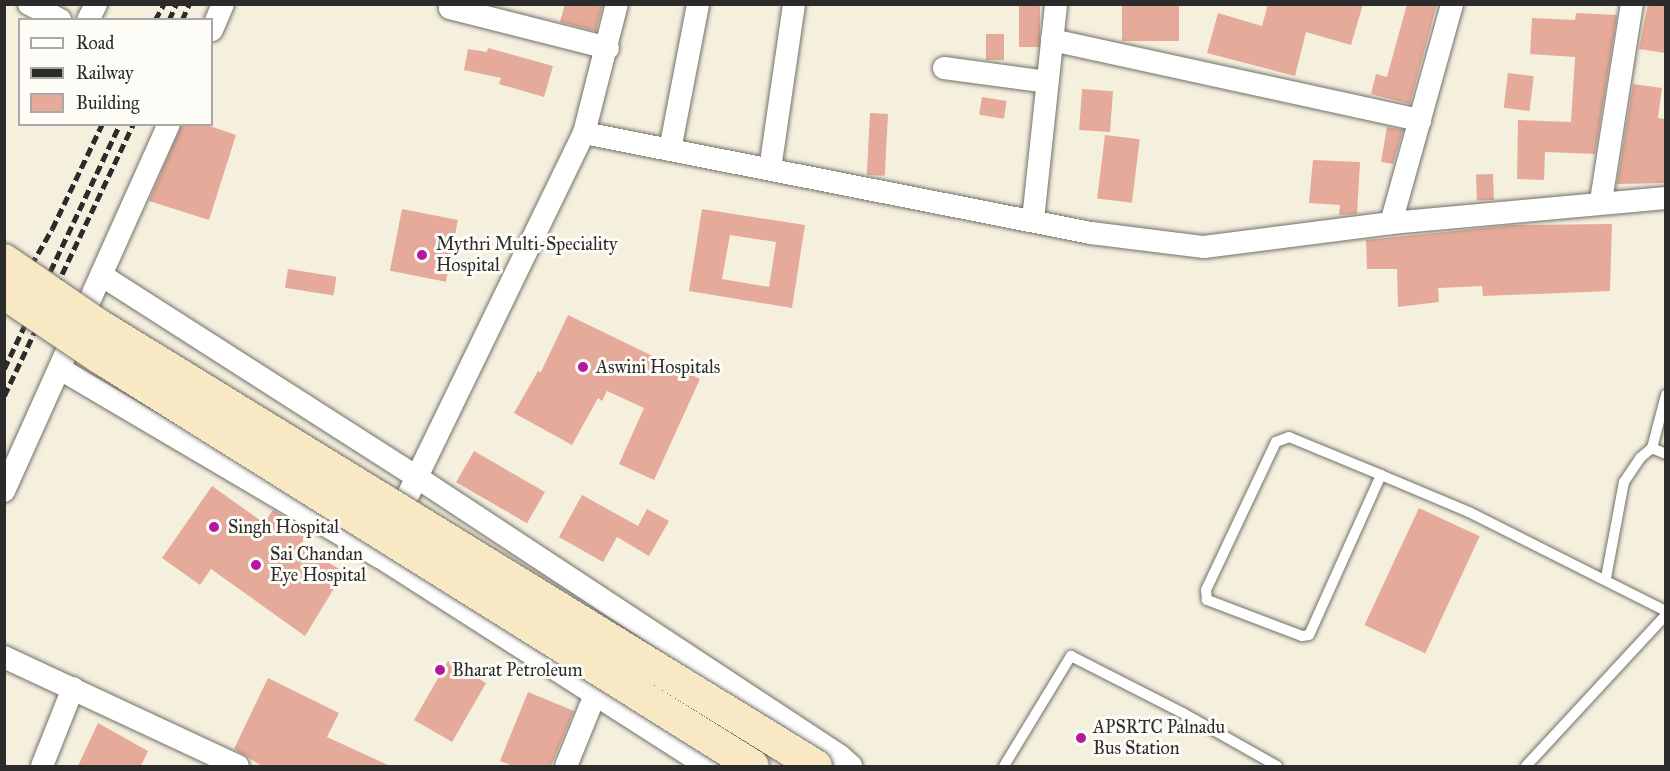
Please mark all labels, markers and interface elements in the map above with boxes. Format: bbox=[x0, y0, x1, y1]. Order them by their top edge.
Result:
legend bbox=[18, 18, 213, 126]
text: Road bbox=[76, 32, 114, 54]
text: Railway bbox=[76, 62, 133, 84]
text: Building bbox=[76, 92, 139, 114]
place label: Mythri Multi-Speciality Hospital bbox=[436, 234, 618, 276]
marker: Mythri Multi-Speciality Hospital bbox=[413, 246, 431, 264]
place label: Aswini Hospitals bbox=[596, 356, 720, 378]
marker: Aswini Hospitals bbox=[574, 358, 592, 376]
place label: Singh Hospital bbox=[228, 516, 339, 538]
marker: Singh Hospital bbox=[205, 518, 223, 536]
place label: Sai Chandan Eye Hospital bbox=[270, 544, 366, 586]
marker: Sai Chandan Eye Hospital bbox=[247, 556, 265, 574]
place label: Bharat Petroleum bbox=[452, 659, 583, 681]
marker: Bharat Petroleum bbox=[433, 663, 447, 677]
place label: APSRTC Palnadu Bus Station bbox=[1093, 717, 1225, 760]
marker: APSRTC Palnadu Bus Station bbox=[1074, 731, 1088, 745]

